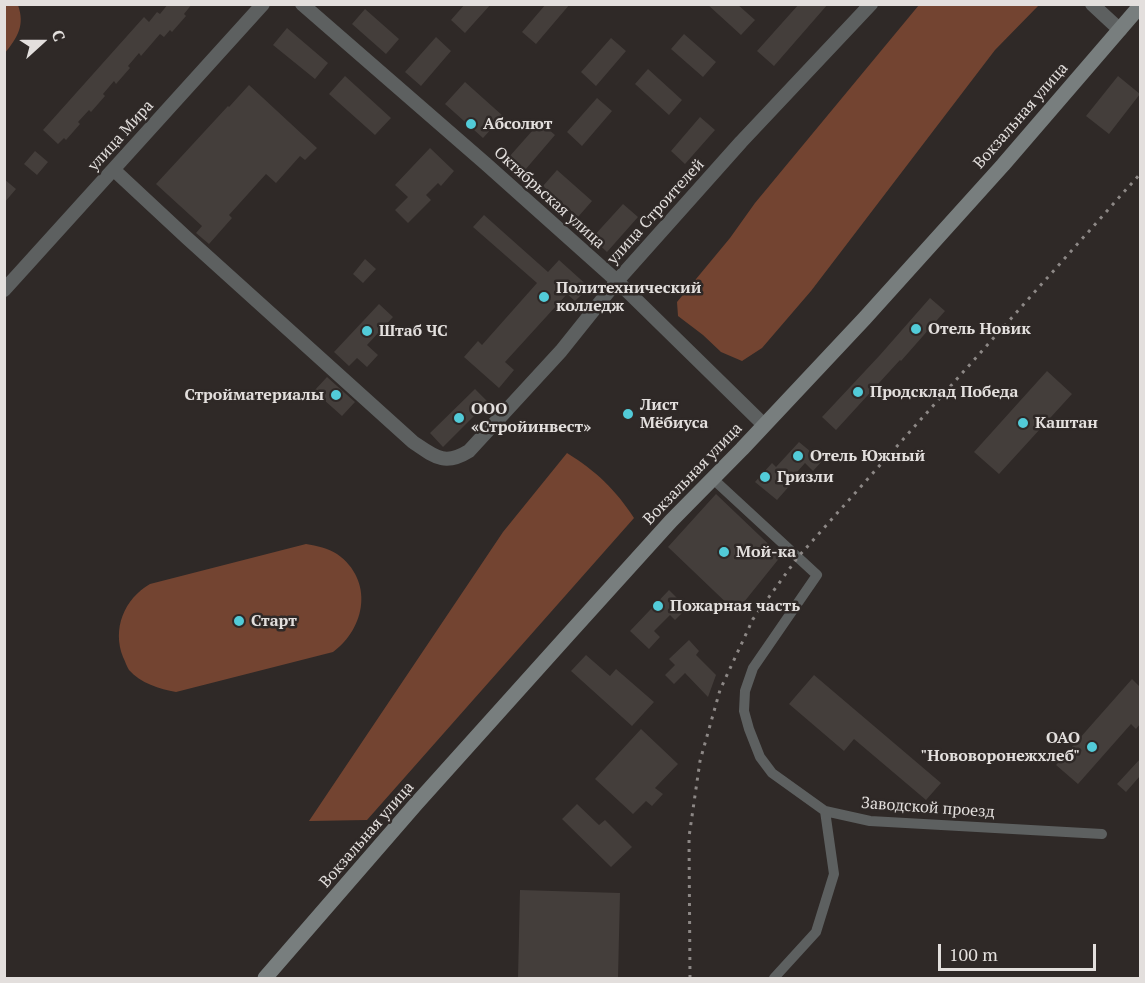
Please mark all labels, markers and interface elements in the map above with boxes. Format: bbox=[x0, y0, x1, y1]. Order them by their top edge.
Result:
north arrow bbox=[12, 12, 72, 72]
text: С bbox=[47, 27, 71, 44]
street label: Вокзальная улица bbox=[970, 59, 1072, 173]
street label: улица Мира bbox=[84, 97, 158, 175]
place label: Абсолют bbox=[483, 114, 552, 134]
marker: Абсолют bbox=[464, 117, 478, 131]
street label: Октябрьская улица bbox=[490, 143, 608, 253]
street label: улица Строителей bbox=[603, 155, 709, 269]
place label: Политехнический колледж bbox=[556, 278, 702, 316]
marker: Политехнический колледж bbox=[537, 290, 551, 304]
place label: Отель Новик bbox=[928, 319, 1031, 339]
place label: Штаб ЧС bbox=[379, 321, 448, 341]
marker: Отель Новик bbox=[909, 322, 923, 336]
marker: Штаб ЧС bbox=[360, 324, 374, 338]
place label: Продсклад Победа bbox=[870, 382, 1018, 402]
place label: Стройматериалы bbox=[184, 385, 324, 405]
marker: Продсклад Победа bbox=[851, 385, 865, 399]
marker: Стройматериалы bbox=[329, 388, 343, 402]
place label: Лист Мёбиуса bbox=[640, 395, 708, 433]
place label: ООО «Стройинвест» bbox=[471, 399, 591, 437]
marker: Лист Мёбиуса bbox=[621, 407, 635, 421]
marker: ООО «Стройинвест» bbox=[452, 411, 466, 425]
place label: Каштан bbox=[1035, 413, 1098, 433]
marker: Каштан bbox=[1016, 416, 1030, 430]
street label: Вокзальная улица bbox=[639, 419, 747, 529]
place label: Отель Южный bbox=[810, 446, 925, 466]
marker: Отель Южный bbox=[791, 449, 805, 463]
place label: Гризли bbox=[777, 467, 834, 487]
marker: Гризли bbox=[758, 470, 772, 484]
place label: Мой-ка bbox=[736, 542, 796, 562]
marker: Мой-ка bbox=[717, 545, 731, 559]
place label: Пожарная часть bbox=[670, 596, 800, 616]
marker: Пожарная часть bbox=[651, 599, 665, 613]
place label: Старт bbox=[251, 611, 297, 631]
marker: Старт bbox=[232, 614, 246, 628]
place label: ОАО "Нововоронежхлеб" bbox=[921, 728, 1080, 766]
marker: ОАО "Нововоронежхлеб" bbox=[1085, 740, 1099, 754]
street label: Вокзальная улица bbox=[316, 778, 418, 892]
street label: Заводской проезд bbox=[861, 794, 995, 822]
scale bar bbox=[941, 932, 1098, 970]
text: 100 m bbox=[949, 942, 998, 966]

